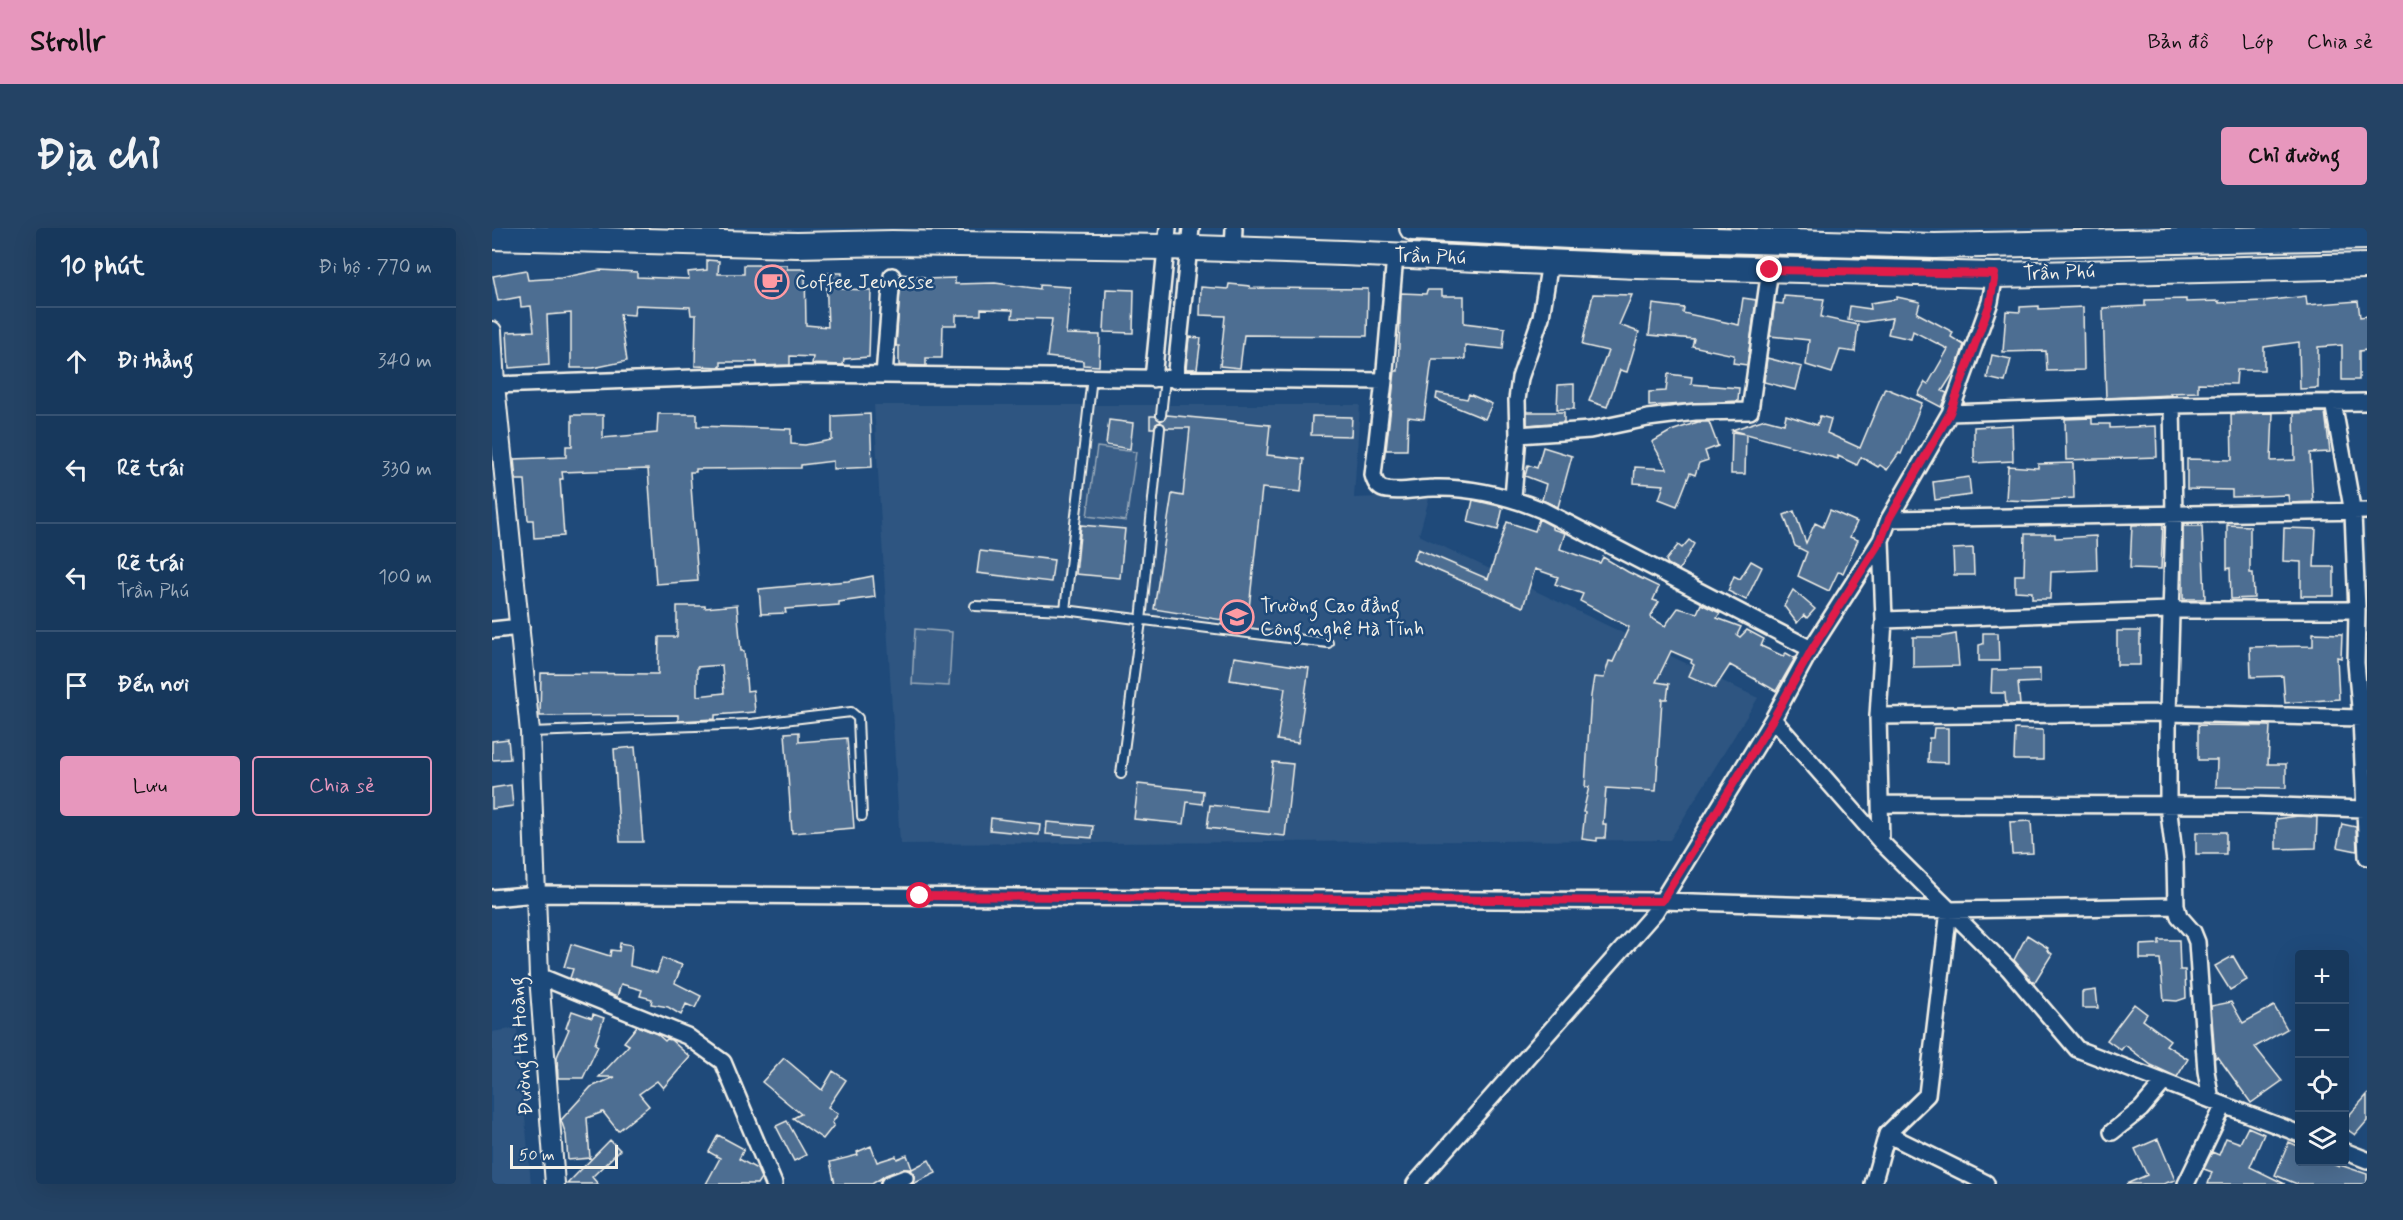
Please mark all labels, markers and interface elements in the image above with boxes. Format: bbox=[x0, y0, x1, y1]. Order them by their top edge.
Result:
text: Strollr bbox=[30, 24, 105, 61]
text: Bản đồ bbox=[2148, 28, 2209, 56]
text: Lớp bbox=[2242, 28, 2274, 56]
text: Chia sẻ bbox=[2307, 28, 2373, 56]
button: Chỉ đường bbox=[2221, 127, 2367, 185]
text: Địa chỉ bbox=[36, 129, 161, 184]
street label: Trần Phú bbox=[1394, 242, 1466, 272]
text: 10 phút bbox=[60, 250, 145, 284]
text: Đi bộ · 770 m bbox=[318, 254, 432, 281]
route end bbox=[1756, 256, 1782, 282]
street label: Trần Phú bbox=[2023, 258, 2095, 288]
cafe icon: Coffee Jeunesse bbox=[754, 264, 790, 300]
place label: Coffee Jeunesse bbox=[795, 269, 934, 296]
icon: ahead bbox=[60, 345, 93, 378]
text: Đi thẳng bbox=[117, 347, 193, 375]
text: 340 m bbox=[377, 348, 432, 375]
icon: left bbox=[60, 453, 93, 486]
text: Rẽ trái bbox=[117, 455, 184, 483]
text: 330 m bbox=[381, 456, 432, 483]
text: Rẽ trái bbox=[117, 550, 184, 578]
icon: left bbox=[60, 561, 93, 594]
text: 100 m bbox=[378, 564, 432, 591]
text: Trần Phú bbox=[117, 578, 189, 605]
place label: Trường Cao đẳng Công nghệ Hà Tĩnh bbox=[1260, 593, 1424, 645]
school or university icon: Trường Cao đẳng Công nghệ Hà Tĩnh bbox=[1219, 599, 1255, 635]
icon: arrive bbox=[60, 669, 93, 702]
text: Đến nơi bbox=[117, 671, 189, 699]
button: Lưu bbox=[60, 756, 240, 816]
button: Chia sẻ bbox=[252, 756, 432, 816]
route start bbox=[906, 882, 932, 908]
map controls bbox=[2295, 950, 2349, 1166]
button: + bbox=[2295, 950, 2349, 1004]
street label: Đường Hà Hoàng bbox=[504, 976, 542, 1116]
button: − bbox=[2295, 1004, 2349, 1058]
button: locate bbox=[2295, 1058, 2349, 1112]
button: layers bbox=[2295, 1112, 2349, 1166]
scale bar bbox=[510, 1142, 618, 1170]
text: 50 m bbox=[519, 1145, 555, 1166]

